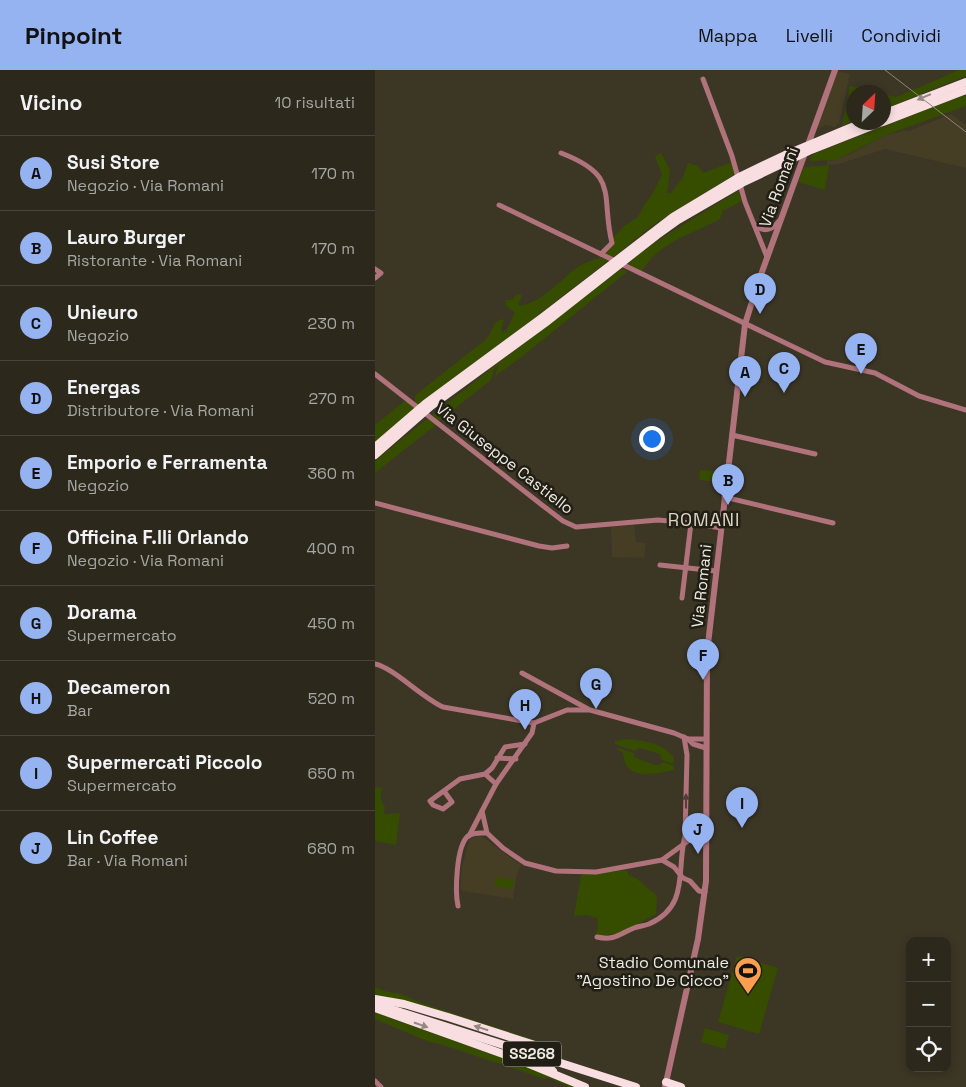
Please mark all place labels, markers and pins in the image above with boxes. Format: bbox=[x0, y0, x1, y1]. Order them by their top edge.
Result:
pin: D bbox=[744, 273, 776, 314]
pin: E bbox=[845, 333, 877, 374]
pin: C bbox=[768, 352, 800, 393]
pin: A bbox=[729, 356, 761, 397]
pin: B bbox=[712, 464, 744, 505]
pin: F bbox=[687, 639, 719, 680]
pin: G bbox=[580, 668, 612, 709]
pin: H bbox=[509, 689, 541, 730]
pin: I bbox=[726, 787, 758, 828]
pin: J bbox=[682, 813, 714, 854]
place label: Stadio Comunale "Agostino De Cicco" bbox=[576, 952, 729, 991]
sports icon: Stadio Comunale "Agostino De Cicco" bbox=[733, 956, 763, 995]

